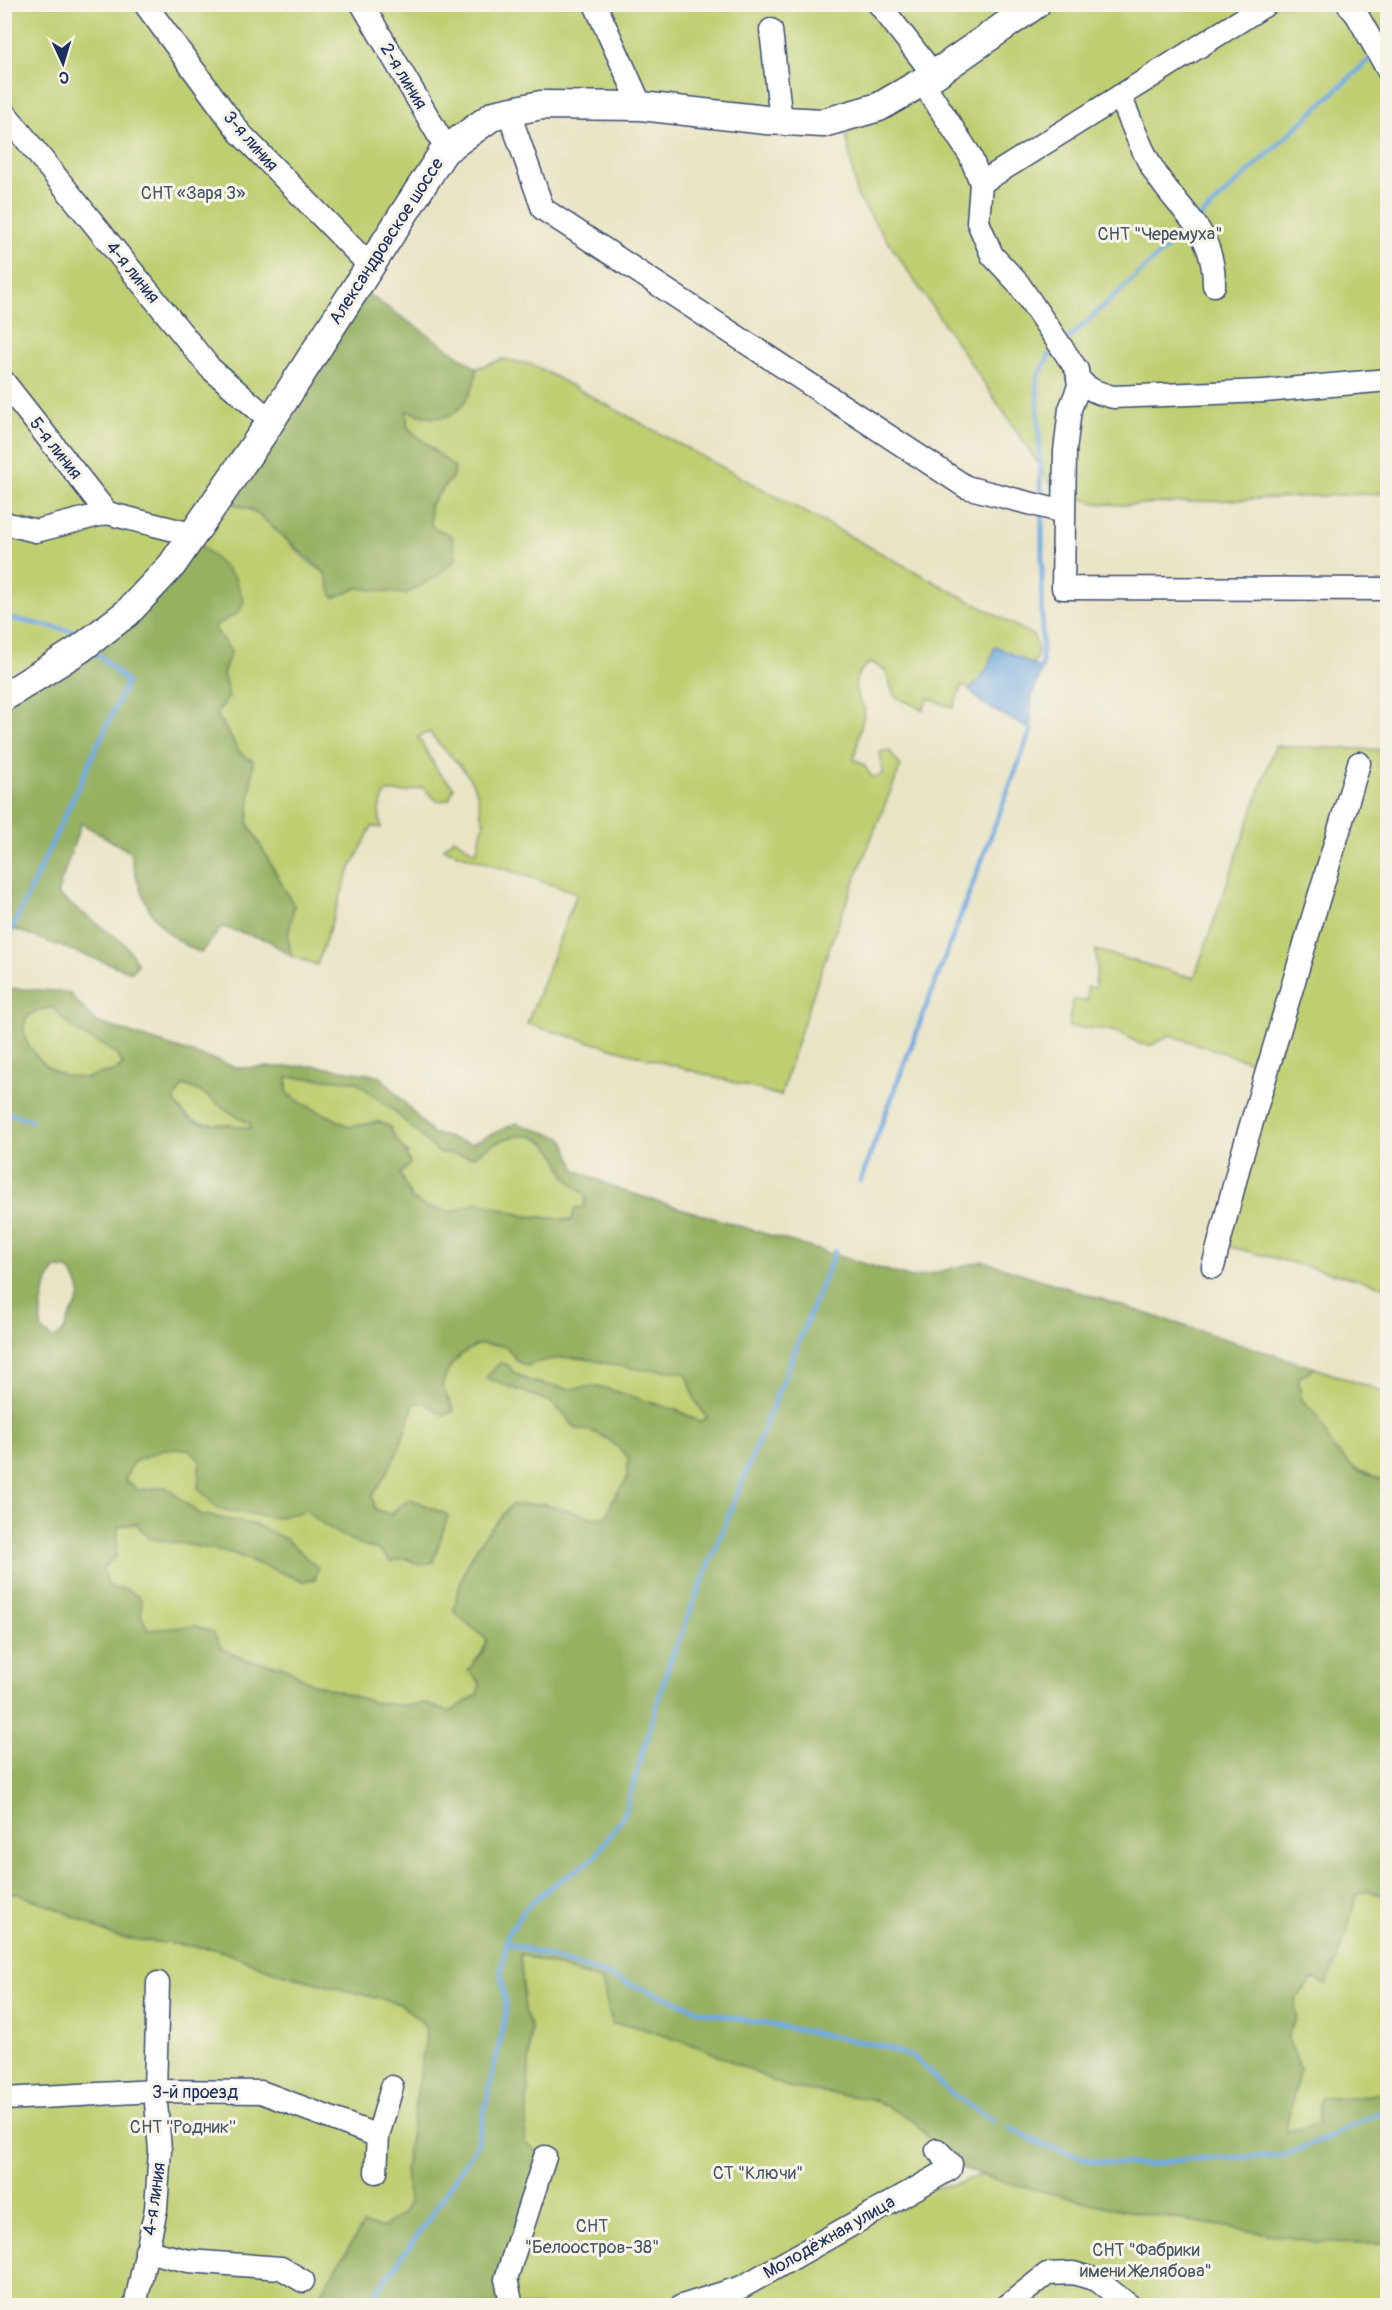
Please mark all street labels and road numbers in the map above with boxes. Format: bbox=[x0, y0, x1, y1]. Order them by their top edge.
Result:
street label: 2-я линия bbox=[375, 39, 432, 113]
street label: 3-я линия bbox=[218, 106, 283, 176]
street label: Александровское шоссе bbox=[324, 154, 449, 329]
street label: 4-я линия bbox=[101, 237, 165, 308]
street label: 5-я линия bbox=[24, 413, 87, 484]
street label: 3-й проезд bbox=[152, 2081, 238, 2104]
street label: 4-я линия bbox=[138, 2161, 171, 2237]
street label: Молодёжная улица bbox=[759, 2190, 899, 2284]

